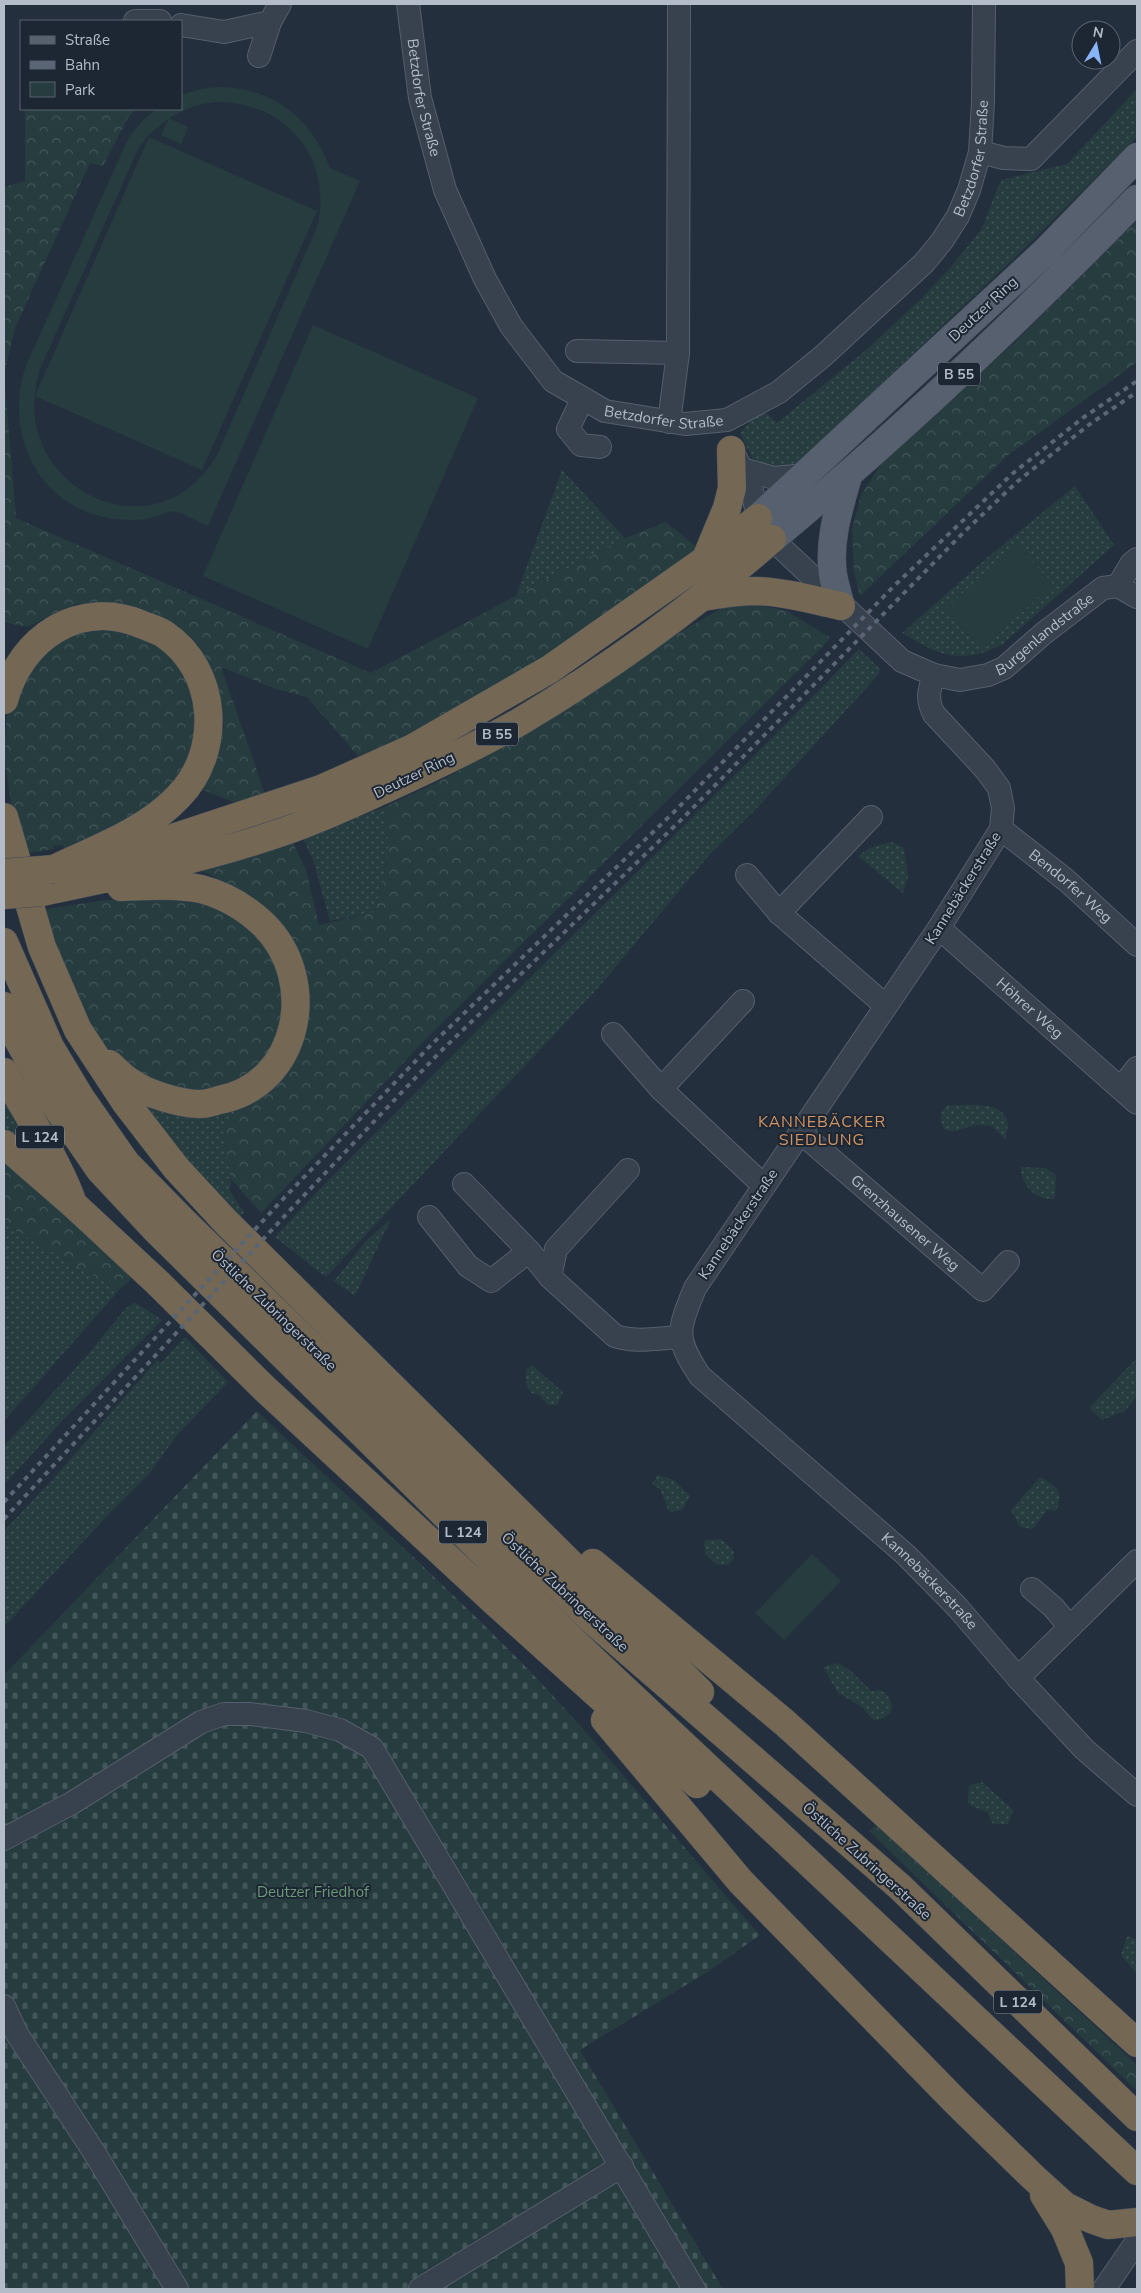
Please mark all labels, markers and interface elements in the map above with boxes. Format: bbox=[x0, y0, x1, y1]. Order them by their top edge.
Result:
legend bbox=[20, 20, 182, 110]
north arrow bbox=[1071, 20, 1121, 70]
text: N bbox=[1091, 22, 1105, 43]
text: Straße bbox=[65, 30, 110, 50]
street label: Betzdorfer Straße bbox=[403, 37, 445, 159]
text: Bahn bbox=[65, 55, 100, 75]
text: Park bbox=[65, 80, 95, 100]
street label: Betzdorfer Straße bbox=[949, 99, 993, 220]
street label: Deutzer Ring bbox=[944, 272, 1022, 346]
road number: B 55 bbox=[938, 362, 980, 386]
street label: Betzdorfer Straße bbox=[603, 401, 724, 434]
street label: Burgenlandstraße bbox=[992, 588, 1098, 680]
road number: B 55 bbox=[476, 722, 518, 746]
street label: Deutzer Ring bbox=[370, 747, 458, 803]
street label: Kannebäckerstraße bbox=[920, 828, 1006, 948]
street label: Bendorfer Weg bbox=[1025, 845, 1117, 927]
street label: Höhrer Weg bbox=[992, 973, 1067, 1043]
district label: KANNEBÄCKER SIEDLUNG bbox=[758, 1111, 886, 1151]
road number: L 124 bbox=[16, 1126, 64, 1148]
street label: Kannebäckerstraße bbox=[694, 1165, 782, 1283]
street label: Grenzhausener Weg bbox=[846, 1170, 964, 1275]
street label: Östliche Zubringerstraße bbox=[207, 1245, 341, 1375]
road number: L 124 bbox=[439, 1520, 487, 1544]
street label: Östliche Zubringerstraße bbox=[497, 1528, 633, 1656]
street label: Kannebäckerstraße bbox=[877, 1528, 982, 1634]
street label: Östliche Zubringerstraße bbox=[798, 1798, 936, 1924]
park label: Deutzer Friedhof bbox=[257, 1882, 370, 1902]
road number: L 124 bbox=[994, 1990, 1042, 2014]

